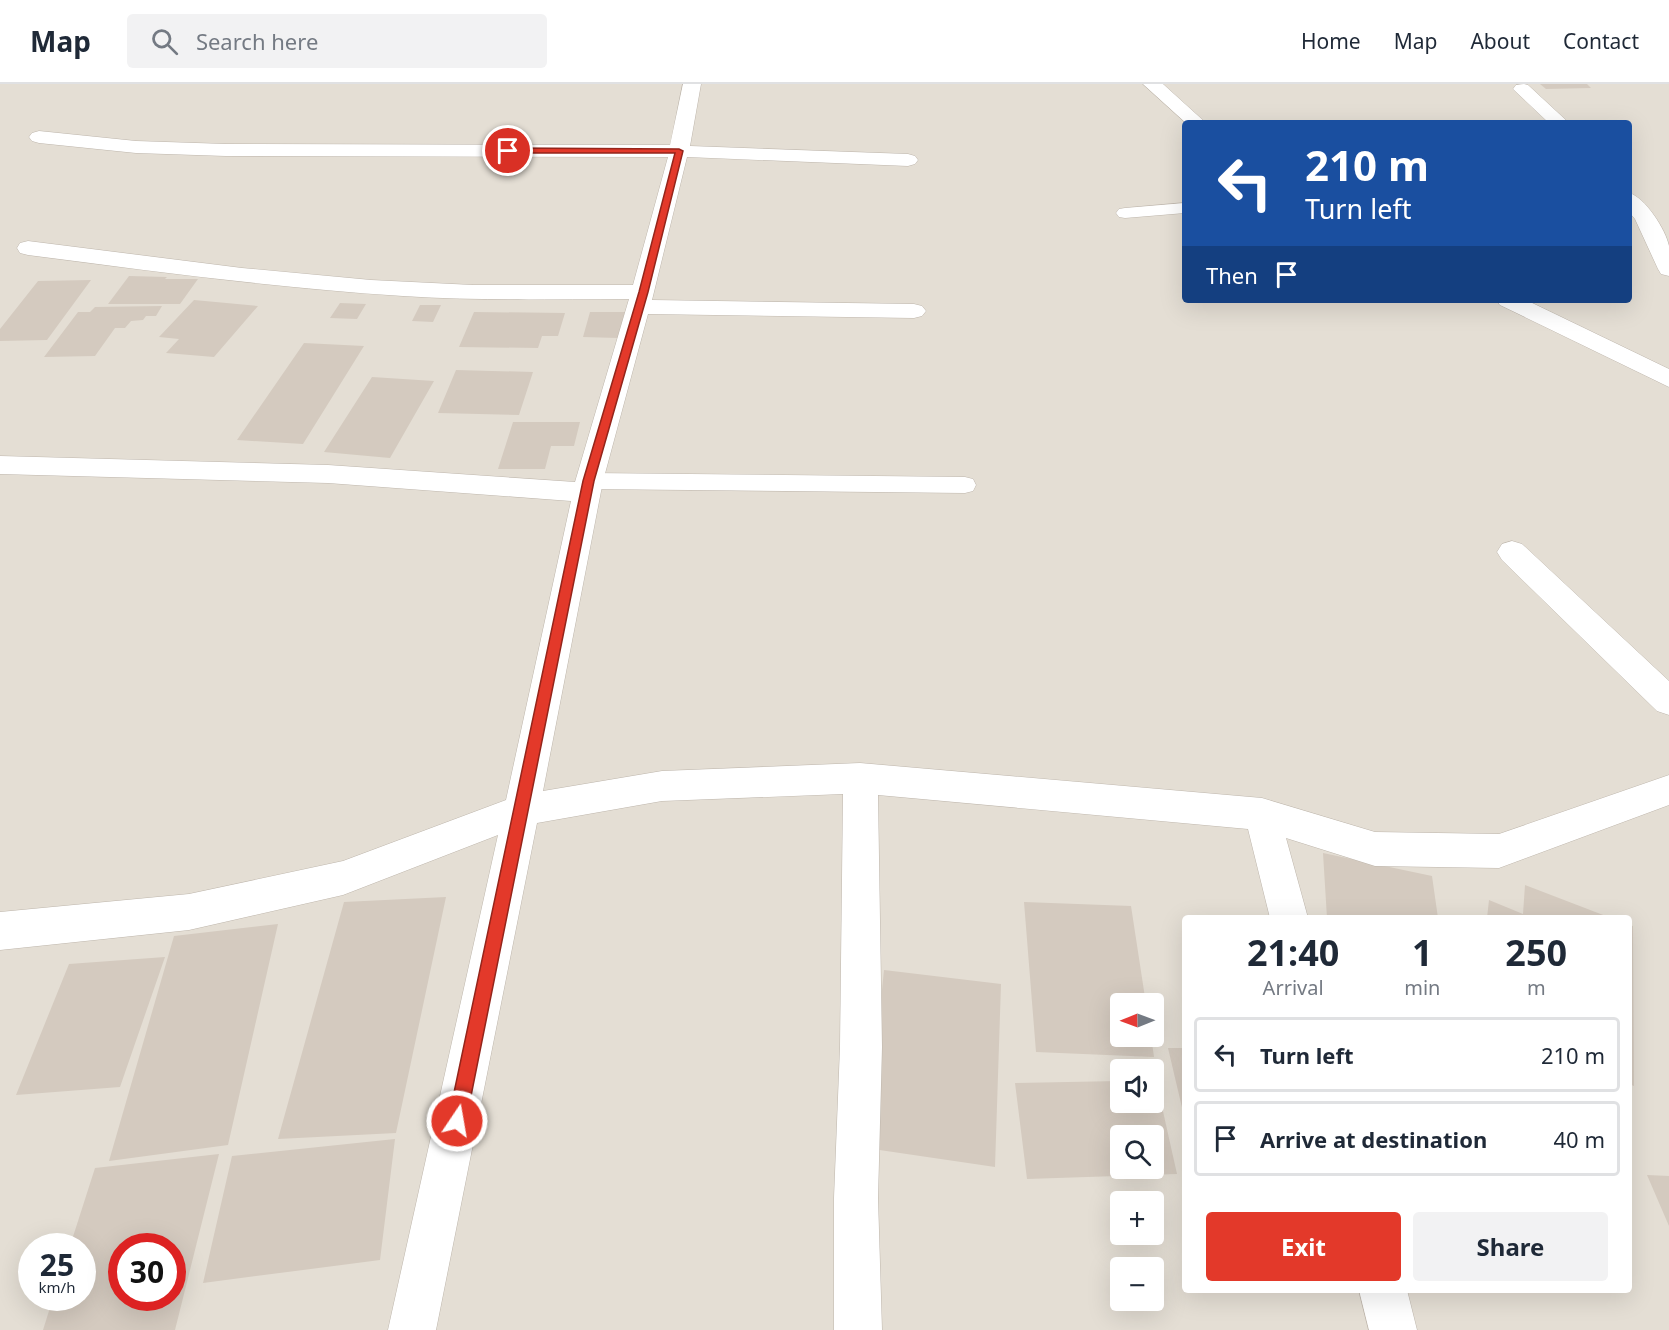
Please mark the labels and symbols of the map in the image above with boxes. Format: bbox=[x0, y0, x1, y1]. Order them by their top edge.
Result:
pin bbox=[482, 125, 533, 176]
north arrow bbox=[1110, 993, 1164, 1047]
position arrow bbox=[425, 1089, 489, 1153]
speed limit sign: 30 bbox=[108, 1233, 186, 1311]

